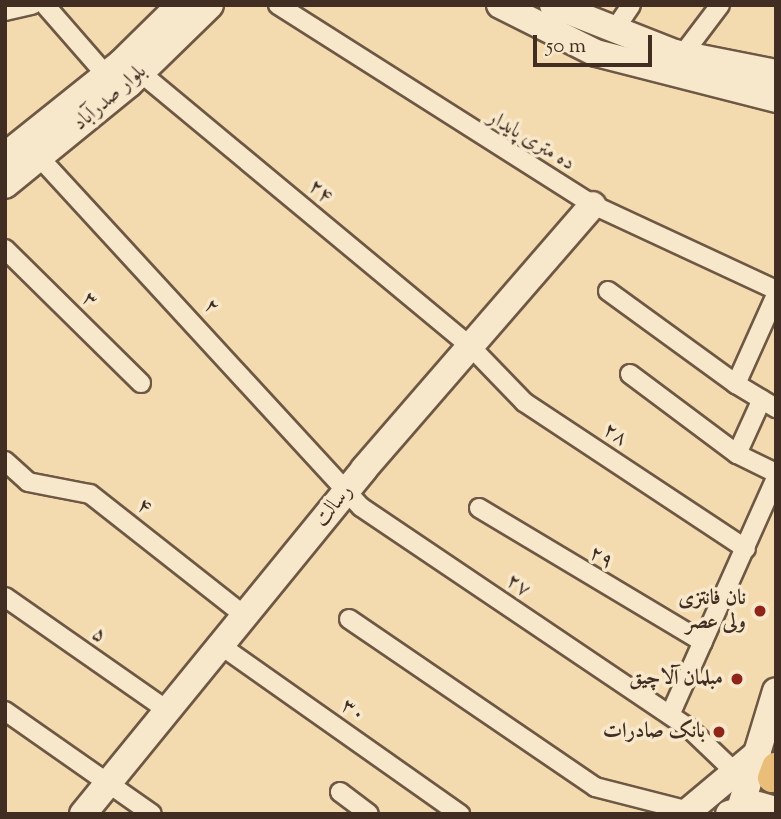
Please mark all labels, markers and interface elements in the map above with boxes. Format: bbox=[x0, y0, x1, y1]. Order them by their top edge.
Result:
scale bar bbox=[536, 21, 655, 65]
text: 50 m bbox=[546, 32, 586, 62]
street label: بلوار صدرآباد bbox=[68, 59, 152, 137]
street label: ده متری پایدار bbox=[483, 105, 579, 177]
street label: ۲۴ bbox=[302, 174, 338, 210]
street label: ۳ bbox=[76, 287, 102, 313]
street label: ۲ bbox=[198, 294, 224, 320]
street label: ۲۸ bbox=[598, 418, 632, 452]
street label: رسالت bbox=[309, 480, 359, 532]
street label: ۴ bbox=[131, 493, 157, 521]
street label: ۲۹ bbox=[584, 541, 618, 575]
street label: ۲۷ bbox=[501, 569, 535, 603]
place label: نان فانتزی ولی عصر bbox=[678, 586, 746, 636]
marker: نان فانتزی ولی عصر bbox=[752, 603, 768, 619]
street label: ۵ bbox=[87, 621, 111, 649]
place label: مبلمان آلاچیق bbox=[629, 666, 723, 692]
marker: مبلمان آلاچیق bbox=[729, 671, 745, 687]
street label: ۳۰ bbox=[336, 694, 370, 728]
place label: بانک صادرات bbox=[603, 719, 705, 745]
marker: بانک صادرات bbox=[711, 724, 727, 740]

